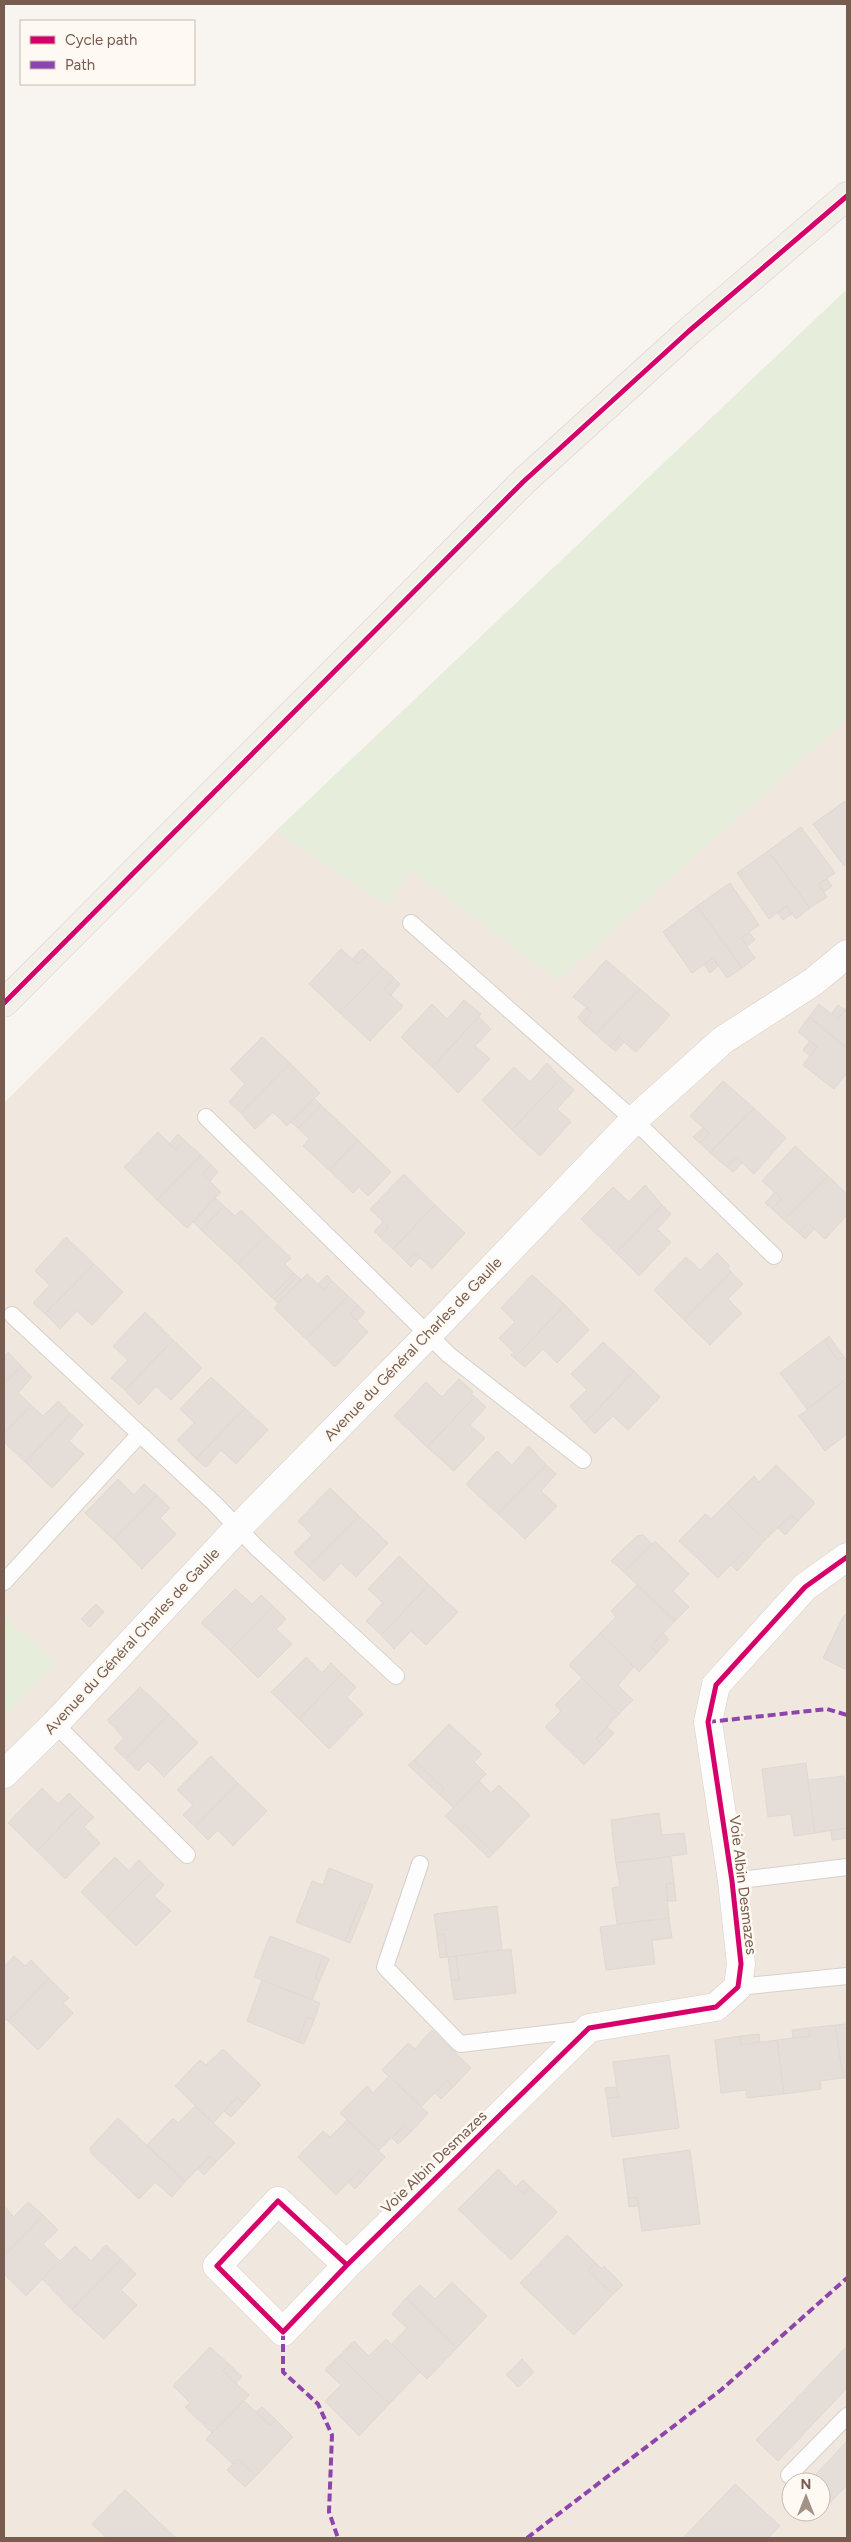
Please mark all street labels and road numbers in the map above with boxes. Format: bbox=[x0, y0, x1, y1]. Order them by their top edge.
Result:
street label: Avenue du Général Charles de Gaulle bbox=[320, 1253, 506, 1445]
street label: Avenue du Général Charles de Gaulle bbox=[41, 1544, 223, 1738]
street label: Voie Albin Desmazes bbox=[726, 1814, 760, 1956]
street label: Voie Albin Desmazes bbox=[377, 2107, 491, 2217]

